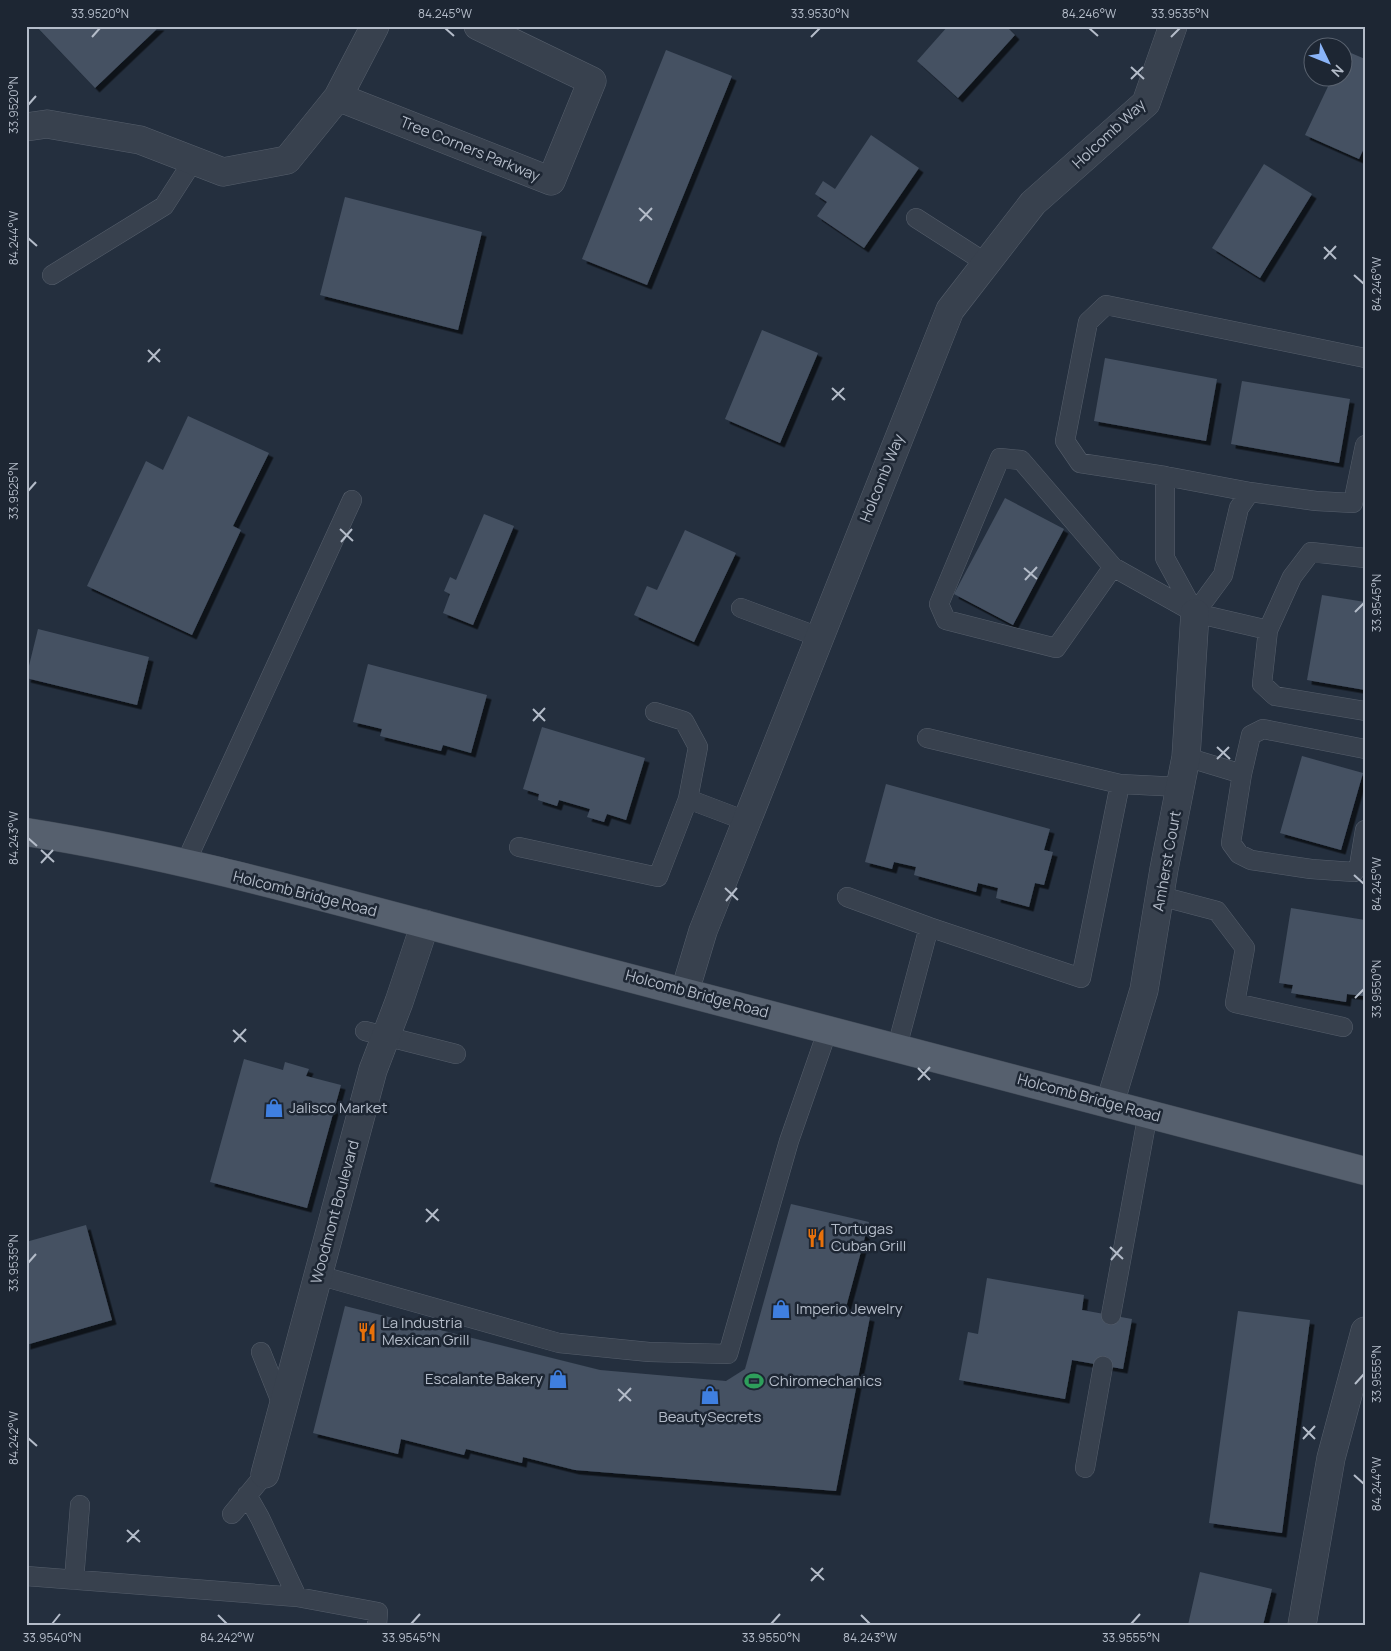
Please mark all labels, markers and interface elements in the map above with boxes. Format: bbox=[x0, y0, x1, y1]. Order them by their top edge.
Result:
text: 33.9520°N bbox=[71, 5, 129, 22]
text: 84.245°W bbox=[418, 5, 473, 22]
text: 33.9530°N bbox=[791, 5, 849, 22]
text: 84.246°W bbox=[1062, 5, 1117, 22]
text: 33.9535°N bbox=[1151, 5, 1209, 22]
north arrow bbox=[1304, 38, 1354, 88]
text: N bbox=[1327, 61, 1348, 81]
text: 33.9520°N bbox=[5, 76, 22, 134]
street label: Holcomb Way bbox=[1067, 94, 1150, 173]
street label: Tree Corners Parkway bbox=[397, 111, 543, 186]
text: 84.244°W bbox=[5, 210, 22, 265]
text: 84.246°W bbox=[1368, 256, 1385, 311]
street label: Holcomb Way bbox=[854, 431, 909, 525]
text: 33.9525°N bbox=[5, 462, 22, 520]
text: 33.9545°N bbox=[1368, 574, 1385, 632]
street label: Amherst Court bbox=[1147, 809, 1186, 913]
text: 84.243°W bbox=[5, 810, 22, 865]
text: 84.245°W bbox=[1368, 856, 1385, 911]
street label: Holcomb Bridge Road bbox=[231, 865, 379, 922]
text: 33.9550°N bbox=[1368, 960, 1385, 1018]
street label: Holcomb Bridge Road bbox=[623, 964, 771, 1023]
street label: Holcomb Bridge Road bbox=[1015, 1068, 1163, 1127]
shop icon: Jalisco Market bbox=[263, 1097, 285, 1119]
place label: Jalisco Market bbox=[289, 1097, 388, 1118]
street label: Woodmont Boulevard bbox=[305, 1138, 364, 1286]
place label: Tortugas Cuban Grill bbox=[831, 1218, 906, 1256]
restaurant icon: Tortugas Cuban Grill bbox=[805, 1227, 827, 1249]
text: 33.9535°N bbox=[5, 1234, 22, 1292]
shop icon: Imperio Jewelry bbox=[770, 1298, 792, 1320]
place label: Imperio Jewelry bbox=[796, 1298, 903, 1319]
place label: La Industria Mexican Grill bbox=[382, 1312, 469, 1350]
restaurant icon: La Industria Mexican Grill bbox=[356, 1321, 378, 1343]
text: 33.9555°N bbox=[1368, 1345, 1385, 1403]
place label: Escalante Bakery bbox=[425, 1368, 543, 1389]
shop icon: Escalante Bakery bbox=[547, 1368, 569, 1390]
sports icon: Chiromechanics bbox=[743, 1370, 765, 1392]
place label: Chiromechanics bbox=[769, 1370, 882, 1391]
shop icon: BeautySecrets bbox=[699, 1384, 721, 1406]
place label: BeautySecrets bbox=[659, 1406, 762, 1427]
text: 84.242°W bbox=[5, 1410, 22, 1465]
text: 84.244°W bbox=[1368, 1456, 1385, 1511]
text: 33.9540°N bbox=[23, 1629, 81, 1646]
text: 84.242°W bbox=[200, 1629, 255, 1646]
text: 33.9545°N bbox=[382, 1629, 440, 1646]
text: 33.9550°N bbox=[742, 1629, 800, 1646]
text: 84.243°W bbox=[843, 1629, 898, 1646]
text: 33.9555°N bbox=[1102, 1629, 1160, 1646]

